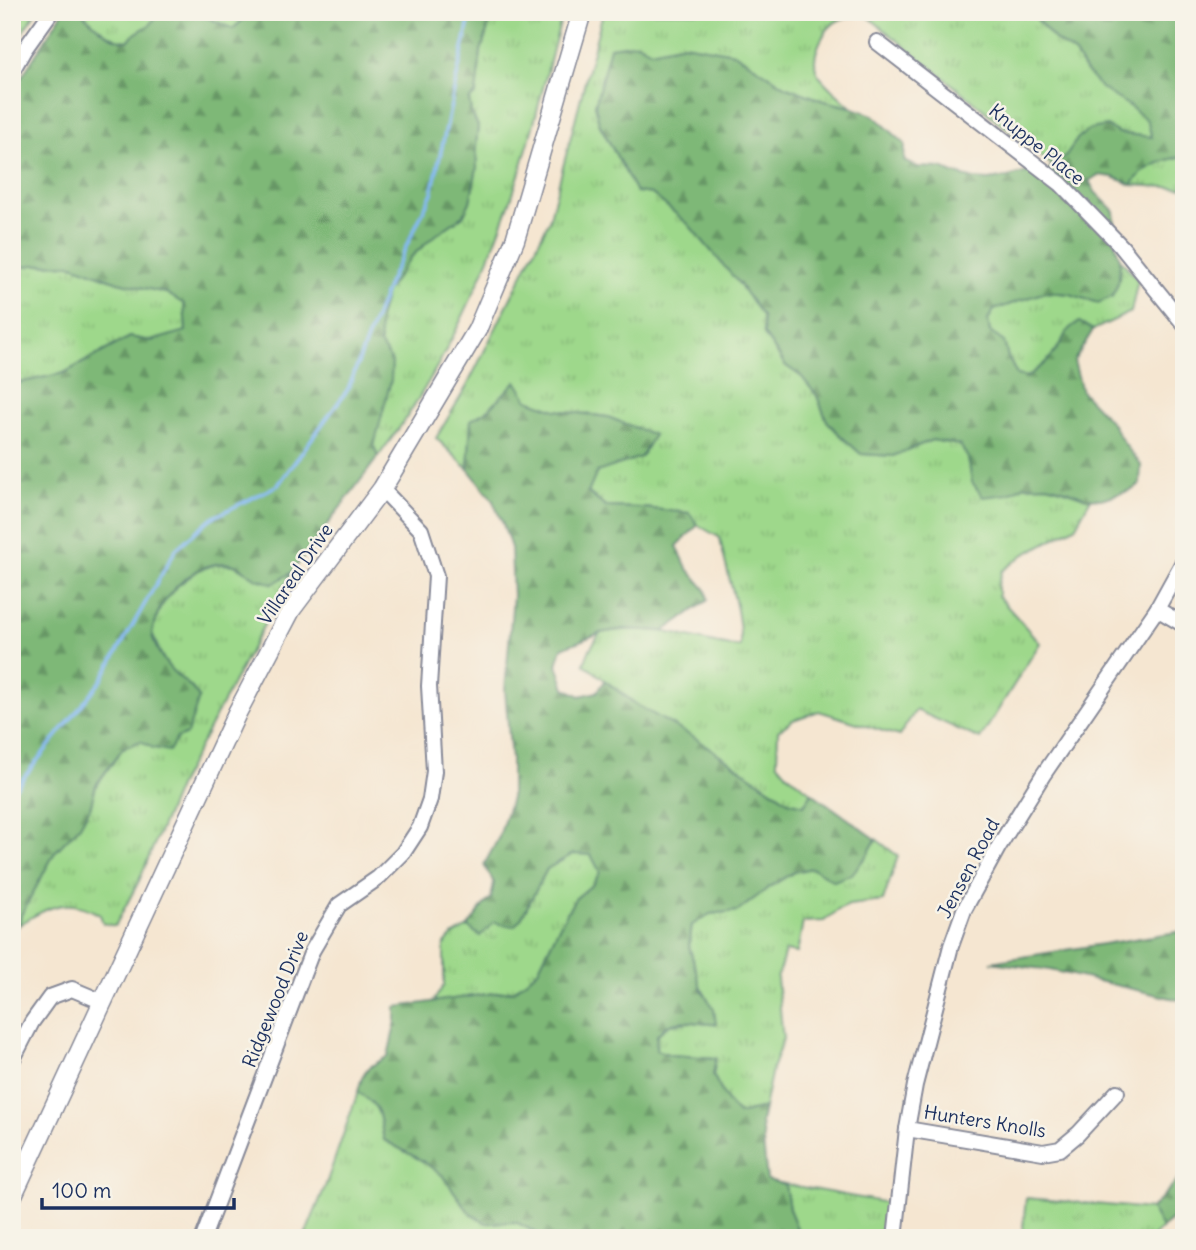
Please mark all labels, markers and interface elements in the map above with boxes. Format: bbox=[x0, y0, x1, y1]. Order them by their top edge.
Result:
street label: Knuppe Place bbox=[984, 98, 1090, 190]
street label: Villareal Drive bbox=[252, 519, 338, 629]
street label: Jensen Road bbox=[932, 814, 1004, 922]
street label: Ridgewood Drive bbox=[237, 927, 313, 1071]
street label: Hunters Knolls bbox=[922, 1099, 1048, 1143]
scale bar bbox=[42, 1166, 234, 1210]
text: 100 m bbox=[52, 1177, 111, 1204]

